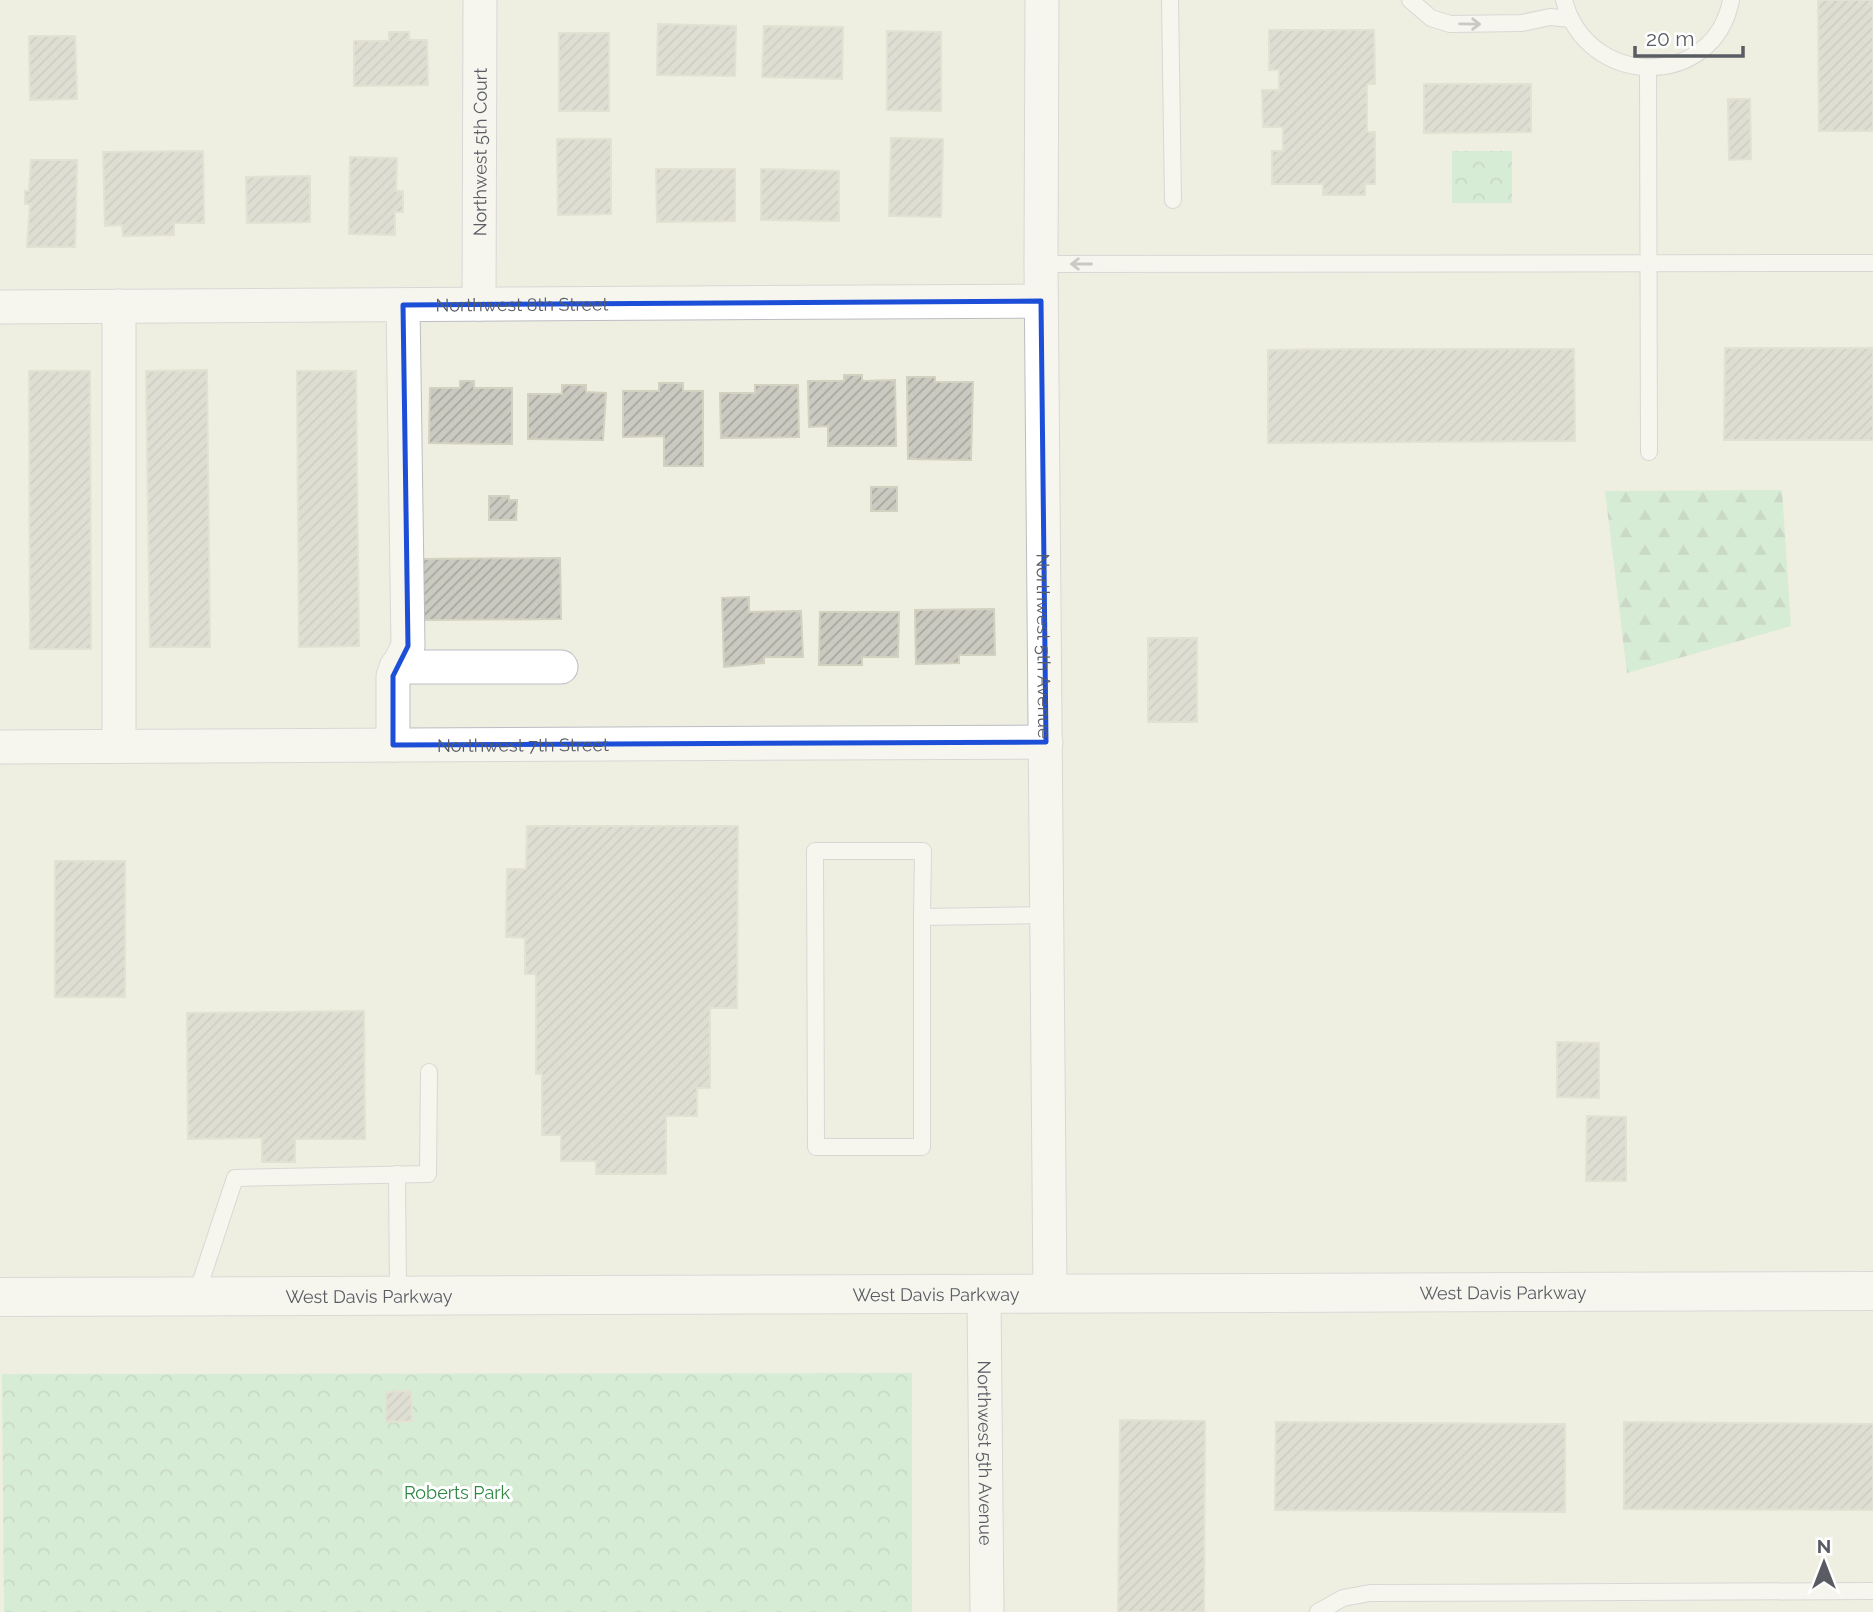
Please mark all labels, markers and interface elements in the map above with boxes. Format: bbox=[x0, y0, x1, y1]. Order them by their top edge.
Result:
scale bar bbox=[1635, 14, 1744, 58]
one-way arrow bbox=[1459, 17, 1482, 31]
text: 20 m bbox=[1646, 26, 1694, 51]
street label: Northwest 5th Court bbox=[469, 68, 490, 236]
one-way arrow bbox=[1070, 257, 1093, 271]
street label: Northwest 8th Street bbox=[435, 293, 609, 315]
street label: Northwest 5th Avenue bbox=[1033, 553, 1056, 739]
street label: Northwest 7th Street bbox=[437, 734, 609, 755]
street label: West Davis Parkway bbox=[1419, 1281, 1587, 1303]
street label: West Davis Parkway bbox=[852, 1283, 1020, 1305]
street label: West Davis Parkway bbox=[285, 1285, 453, 1307]
street label: Northwest 5th Avenue bbox=[974, 1360, 997, 1546]
park label: Roberts Park bbox=[404, 1482, 511, 1503]
north arrow bbox=[1789, 1528, 1859, 1598]
text: N bbox=[1817, 1535, 1831, 1557]

